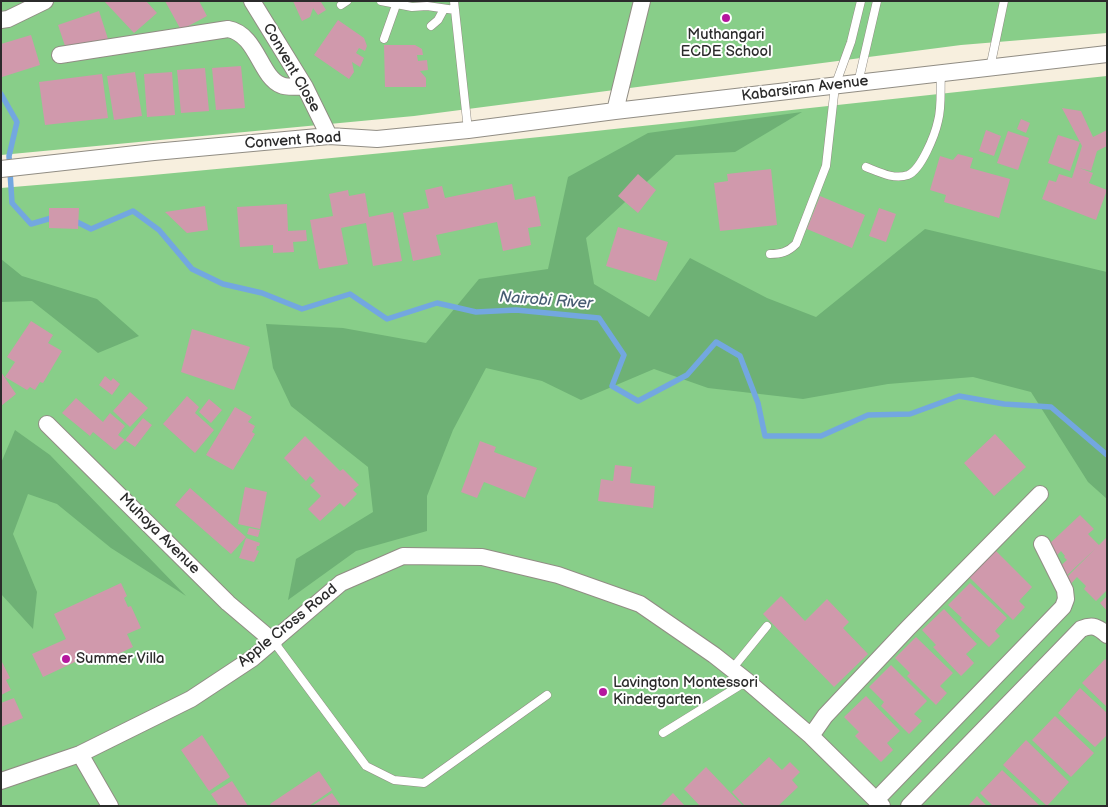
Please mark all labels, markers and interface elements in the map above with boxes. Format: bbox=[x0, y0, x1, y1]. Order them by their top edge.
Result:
marker: Muthangari ECDE School bbox=[720, 12, 732, 24]
street label: Convent Close bbox=[258, 20, 324, 116]
place label: Muthangari ECDE School bbox=[681, 26, 771, 61]
street label: Kabarsiran Avenue bbox=[741, 72, 869, 106]
street label: Convent Road bbox=[244, 129, 342, 153]
water label: Nairobi River bbox=[499, 288, 593, 314]
street label: Muhoya Avenue bbox=[115, 490, 203, 578]
street label: Apple Cross Road bbox=[235, 581, 341, 671]
place label: Summer Villa bbox=[76, 650, 164, 668]
marker: Summer Villa bbox=[60, 653, 72, 665]
place label: Lavington Montessori Kindergarten bbox=[613, 674, 758, 709]
marker: Lavington Montessori Kindergarten bbox=[597, 686, 609, 698]

